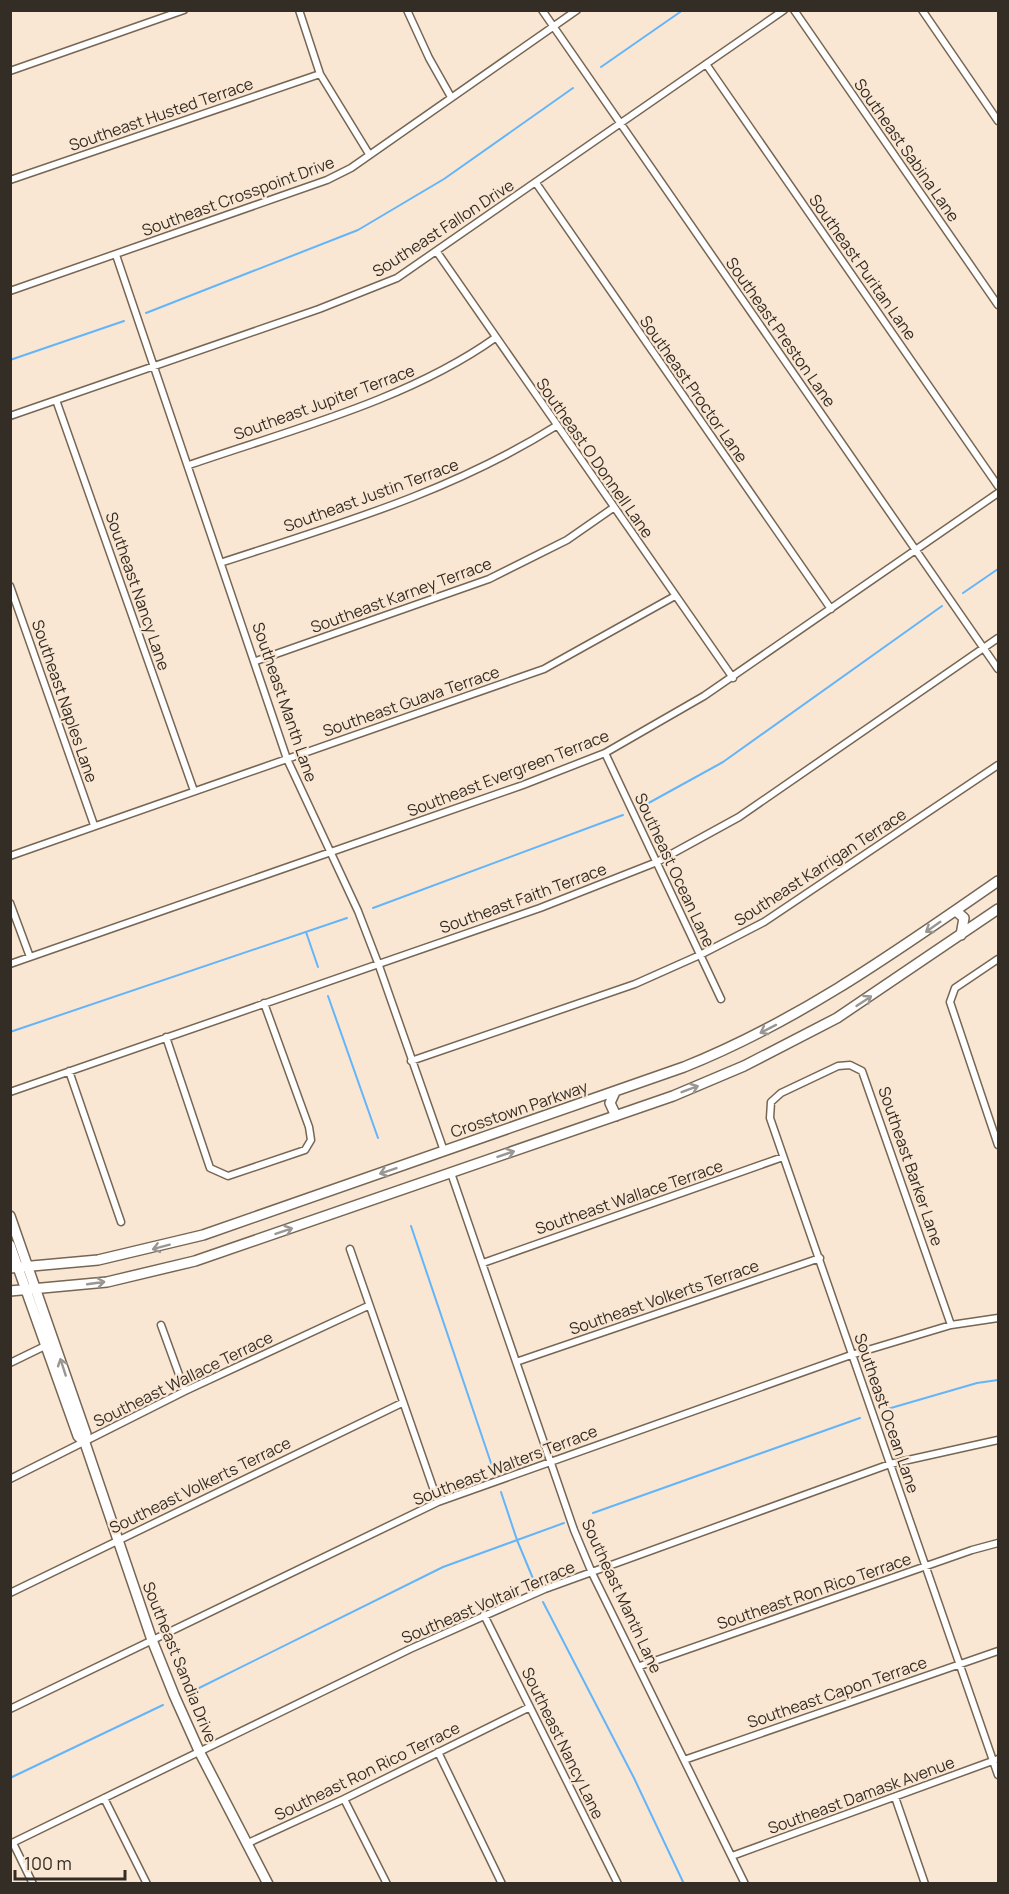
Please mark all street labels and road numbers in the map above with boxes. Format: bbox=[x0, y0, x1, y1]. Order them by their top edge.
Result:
street label: Southeast Husted Terrace bbox=[66, 72, 256, 156]
street label: Southeast Sabina Lane bbox=[849, 74, 965, 226]
street label: Southeast Crosspoint Drive bbox=[139, 151, 337, 241]
street label: Southeast Fallon Drive bbox=[368, 174, 518, 282]
street label: Southeast Puritan Lane bbox=[804, 190, 922, 344]
street label: Southeast Preston Lane bbox=[721, 253, 841, 411]
street label: Southeast Proctor Lane bbox=[635, 311, 753, 467]
street label: Southeast Jupiter Terrace bbox=[230, 359, 418, 445]
street label: Southeast O Donnell Lane bbox=[531, 374, 659, 542]
street label: Southeast Justin Terrace bbox=[280, 453, 462, 537]
street label: Southeast Nancy Lane bbox=[101, 509, 175, 673]
street label: Southeast Karney Terrace bbox=[308, 552, 494, 638]
street label: Southeast Naples Lane bbox=[27, 617, 103, 785]
street label: Southeast Manth Lane bbox=[247, 619, 323, 785]
street label: Southeast Guava Terrace bbox=[320, 660, 502, 742]
street label: Southeast Evergreen Terrace bbox=[404, 724, 612, 822]
street label: Southeast Ocean Lane bbox=[630, 789, 720, 951]
street label: Southeast Karrigan Terrace bbox=[730, 803, 910, 931]
street label: Southeast Faith Terrace bbox=[437, 858, 609, 938]
street label: Crosstown Parkway bbox=[447, 1075, 591, 1143]
street label: Southeast Barker Lane bbox=[873, 1083, 949, 1249]
street label: Southeast Wallace Terrace bbox=[532, 1155, 726, 1239]
street label: Southeast Volkerts Terrace bbox=[566, 1254, 762, 1340]
street label: Southeast Wallace Terrace bbox=[90, 1326, 276, 1432]
street label: Southeast Ocean Lane bbox=[849, 1330, 925, 1496]
street label: Southeast Walters Terrace bbox=[410, 1420, 600, 1510]
street label: Southeast Volkerts Terrace bbox=[106, 1431, 294, 1539]
street label: Southeast Manth Lane bbox=[577, 1515, 667, 1677]
street label: Southeast Ron Rico Terrace bbox=[714, 1547, 914, 1635]
street label: Southeast Voltair Terrace bbox=[398, 1555, 578, 1649]
street label: Southeast Sandia Drive bbox=[138, 1578, 222, 1746]
street label: Southeast Capon Terrace bbox=[744, 1651, 930, 1733]
street label: Southeast Nancy Lane bbox=[517, 1664, 609, 1822]
street label: Southeast Ron Rico Terrace bbox=[271, 1716, 463, 1826]
street label: Southeast Damask Avenue bbox=[765, 1751, 957, 1839]

